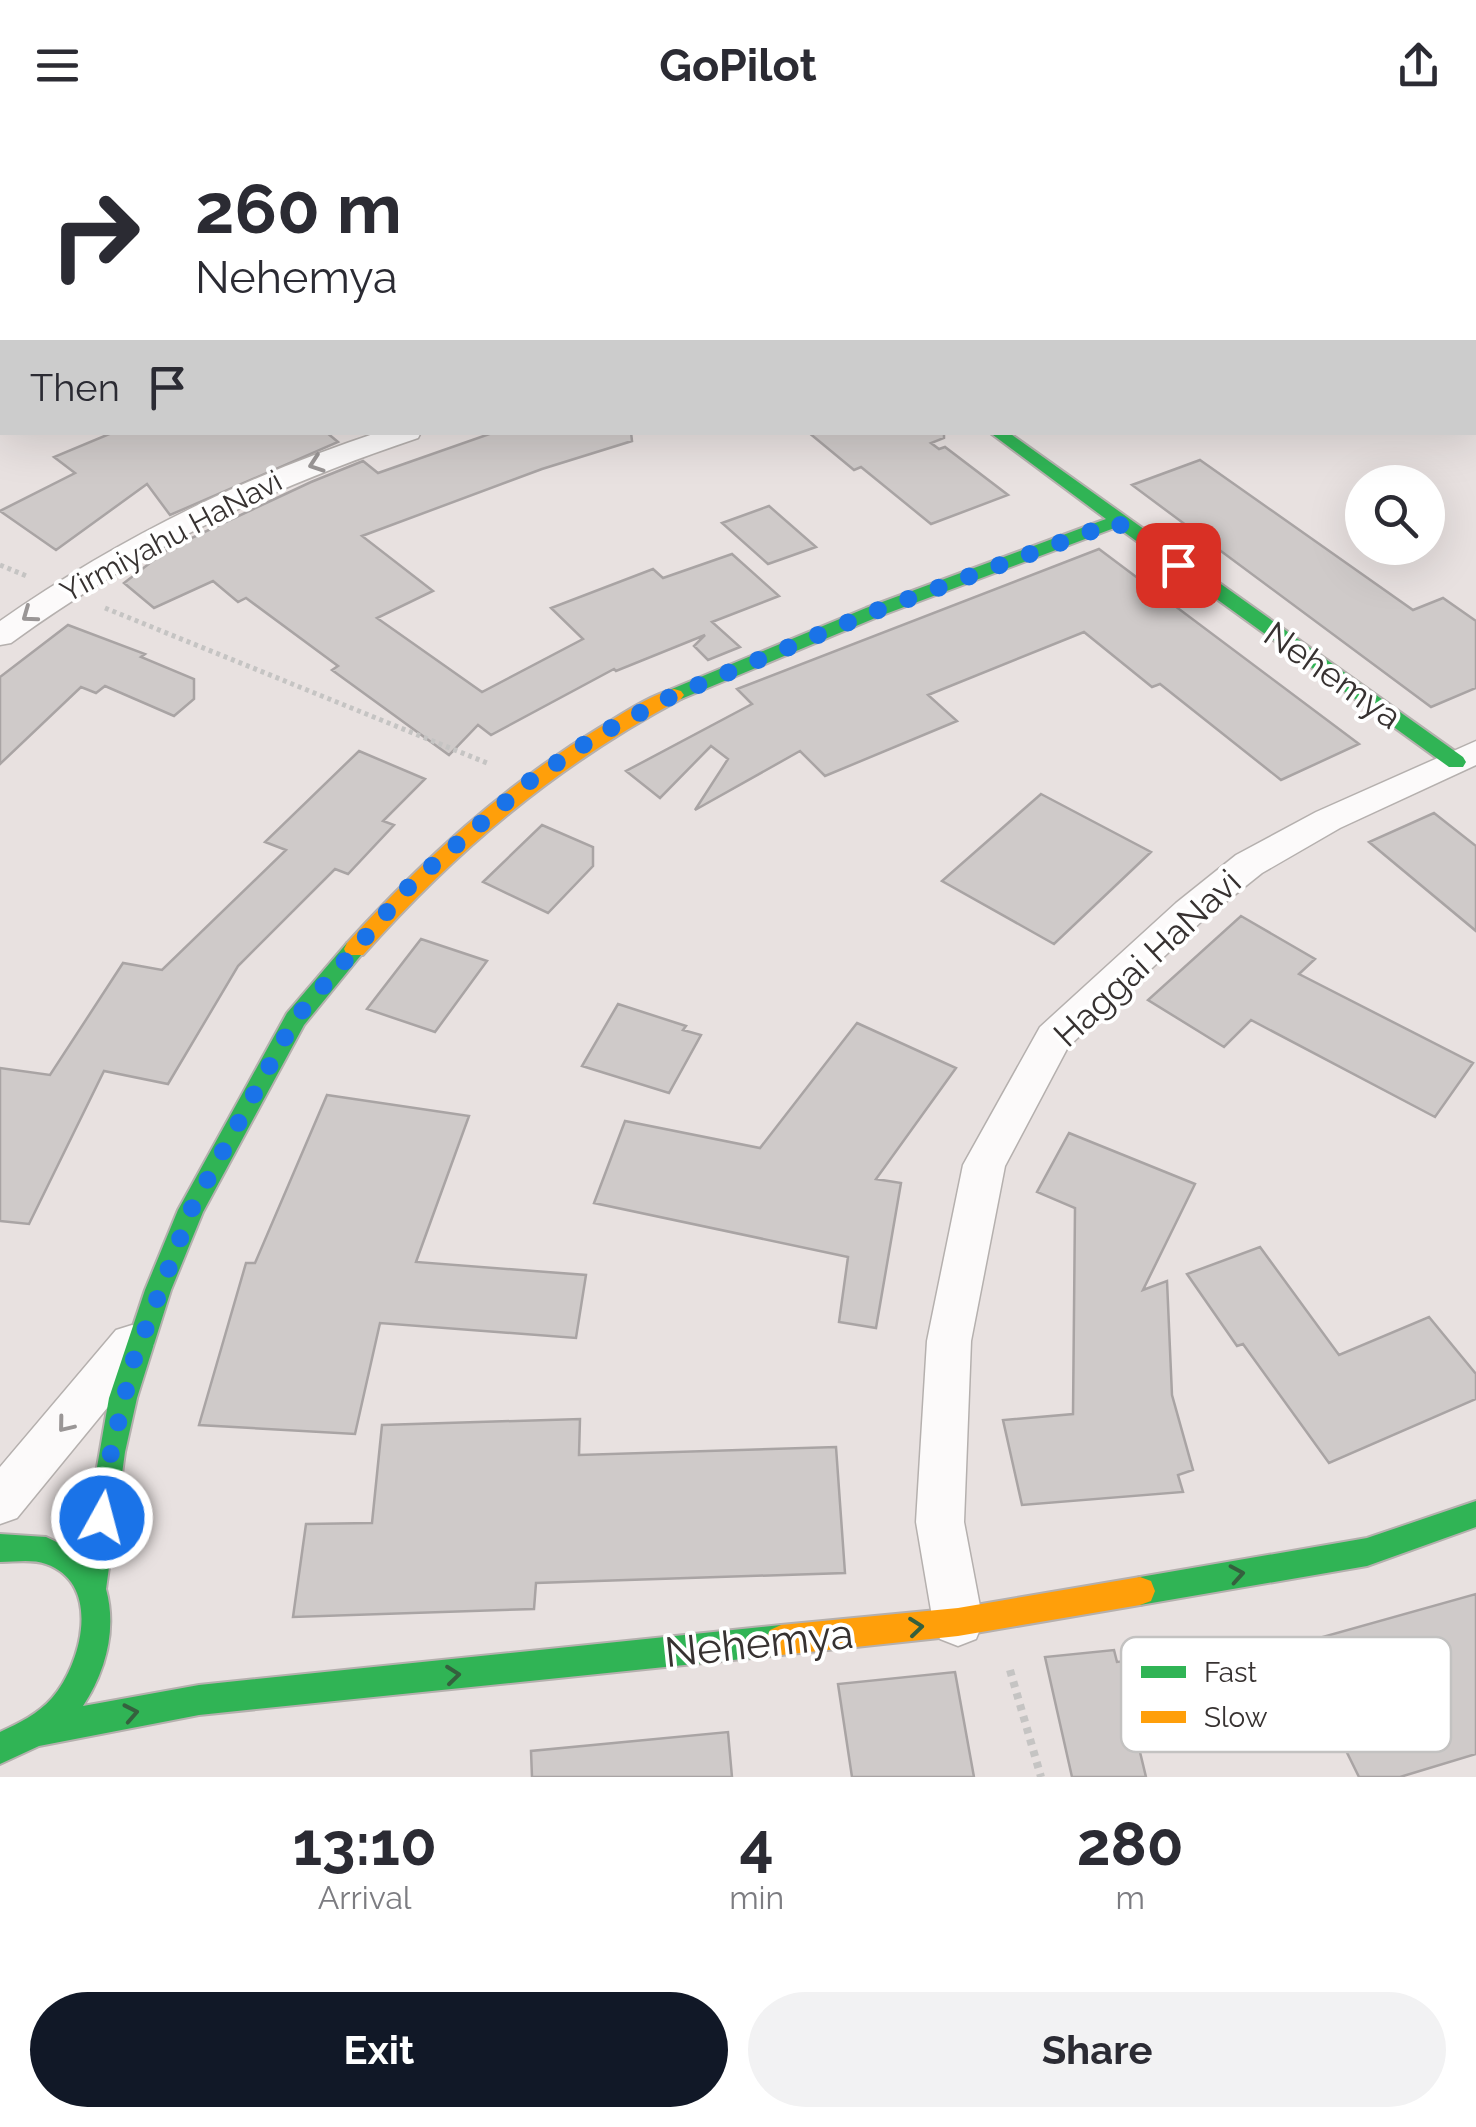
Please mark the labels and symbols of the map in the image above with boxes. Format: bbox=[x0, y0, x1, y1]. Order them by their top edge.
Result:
one-way arrow bbox=[308, 452, 325, 473]
street label: Yirmiyahu HaNavi bbox=[54, 463, 288, 609]
pin bbox=[1136, 523, 1221, 608]
one-way arrow bbox=[22, 603, 40, 620]
street label: Nehemya bbox=[1257, 613, 1409, 737]
street label: Haggai HaNavi bbox=[1045, 861, 1249, 1055]
one-way arrow bbox=[59, 1414, 77, 1432]
position arrow bbox=[50, 1466, 154, 1570]
one-way arrow bbox=[1228, 1564, 1245, 1585]
street label: Nehemya bbox=[662, 1609, 856, 1677]
one-way arrow bbox=[908, 1616, 924, 1638]
legend bbox=[1121, 1637, 1451, 1752]
text: Fast bbox=[1204, 1656, 1257, 1689]
one-way arrow bbox=[446, 1665, 462, 1686]
text: Slow bbox=[1204, 1701, 1268, 1734]
one-way arrow bbox=[123, 1703, 139, 1724]

